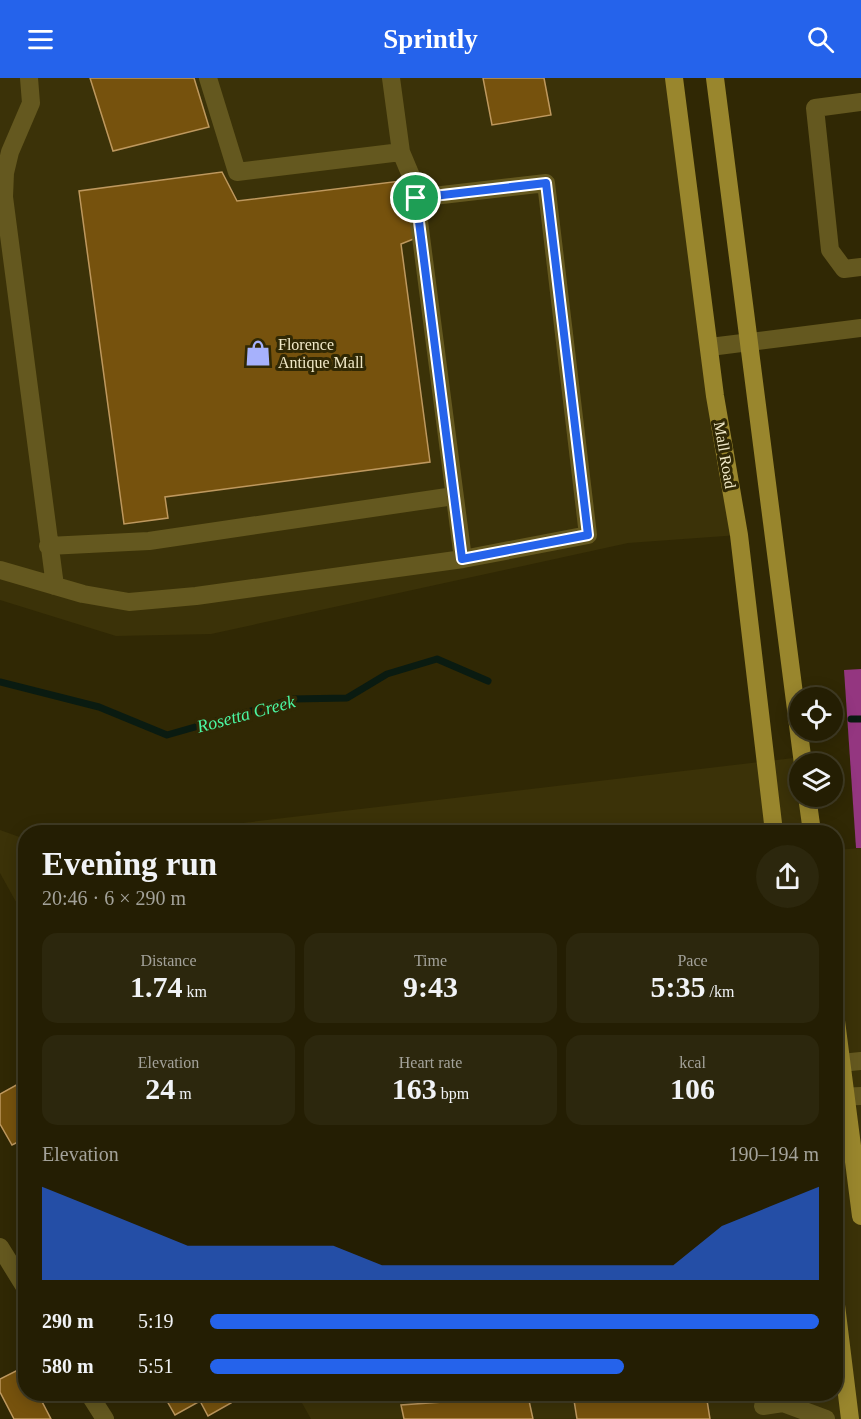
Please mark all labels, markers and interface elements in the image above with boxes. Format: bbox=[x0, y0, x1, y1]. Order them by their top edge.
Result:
icon: menu bbox=[24, 23, 57, 56]
icon: search bbox=[804, 23, 837, 56]
text: Sprintly bbox=[383, 24, 478, 54]
pin bbox=[390, 172, 441, 223]
icon: arrive bbox=[399, 181, 432, 214]
place label: Florence Antique Mall bbox=[278, 336, 364, 372]
shop icon: Florence Antique Mall bbox=[243, 338, 273, 368]
street label: Mall Road bbox=[711, 420, 739, 490]
map controls bbox=[789, 687, 843, 807]
button: locate bbox=[789, 687, 843, 741]
water label: Rosetta Creek bbox=[194, 691, 298, 737]
button: layers bbox=[789, 753, 843, 807]
button: share bbox=[756, 845, 819, 908]
text: Evening run bbox=[42, 846, 217, 882]
text: 20:46 · 6 × 290 m bbox=[42, 887, 186, 909]
text: Distance bbox=[141, 952, 196, 969]
text: Time bbox=[414, 952, 447, 969]
text: Pace bbox=[677, 952, 708, 969]
text: 1.74 bbox=[130, 970, 183, 1003]
text: 9:43 bbox=[403, 970, 458, 1003]
text: 5:35 bbox=[651, 970, 706, 1003]
text: km bbox=[183, 983, 207, 1000]
text: /km bbox=[706, 983, 734, 1000]
text: Elevation bbox=[138, 1054, 199, 1071]
text: Heart rate bbox=[399, 1054, 462, 1071]
text: kcal bbox=[679, 1054, 706, 1071]
text: 24 bbox=[145, 1072, 175, 1105]
text: 163 bbox=[392, 1072, 437, 1105]
text: 106 bbox=[670, 1072, 715, 1105]
text: m bbox=[175, 1085, 192, 1102]
text: bpm bbox=[437, 1085, 469, 1102]
text: Elevation bbox=[42, 1143, 119, 1165]
text: 190–194 m bbox=[728, 1143, 819, 1165]
text: 290 m bbox=[42, 1310, 94, 1332]
text: 5:19 bbox=[138, 1310, 174, 1332]
text: 580 m bbox=[42, 1355, 94, 1377]
text: 5:51 bbox=[138, 1355, 174, 1377]

